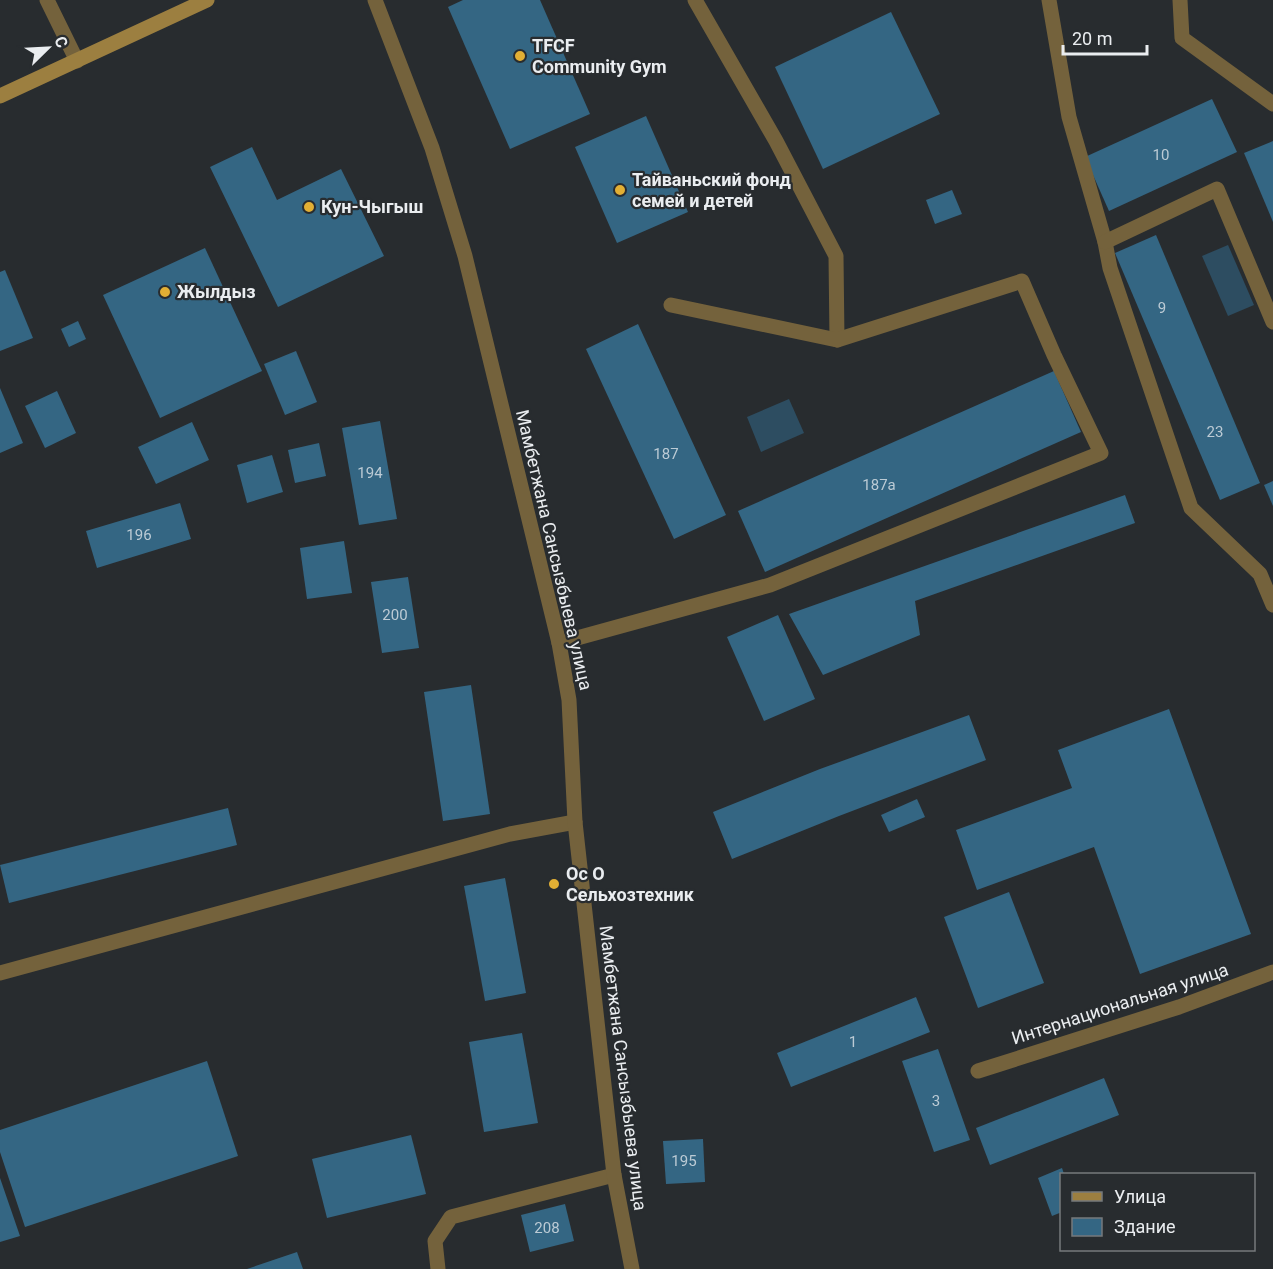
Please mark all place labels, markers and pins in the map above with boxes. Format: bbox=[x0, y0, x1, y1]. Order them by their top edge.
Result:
place label: TFCF Community Gym bbox=[532, 35, 667, 77]
marker: TFCF Community Gym bbox=[513, 49, 527, 63]
place label: Тайваньский фонд семей и детей bbox=[632, 169, 792, 211]
marker: Тайваньский фонд семей и детей bbox=[613, 183, 627, 197]
place label: Кун-Чыгыш bbox=[321, 196, 423, 217]
marker: Кун-Чыгыш bbox=[302, 200, 316, 214]
place label: Жылдыз bbox=[177, 281, 256, 302]
marker: Жылдыз bbox=[158, 285, 172, 299]
place label: Ос О Сельхозтехник bbox=[566, 863, 695, 905]
marker: Ос О Сельхозтехник bbox=[547, 877, 561, 891]

